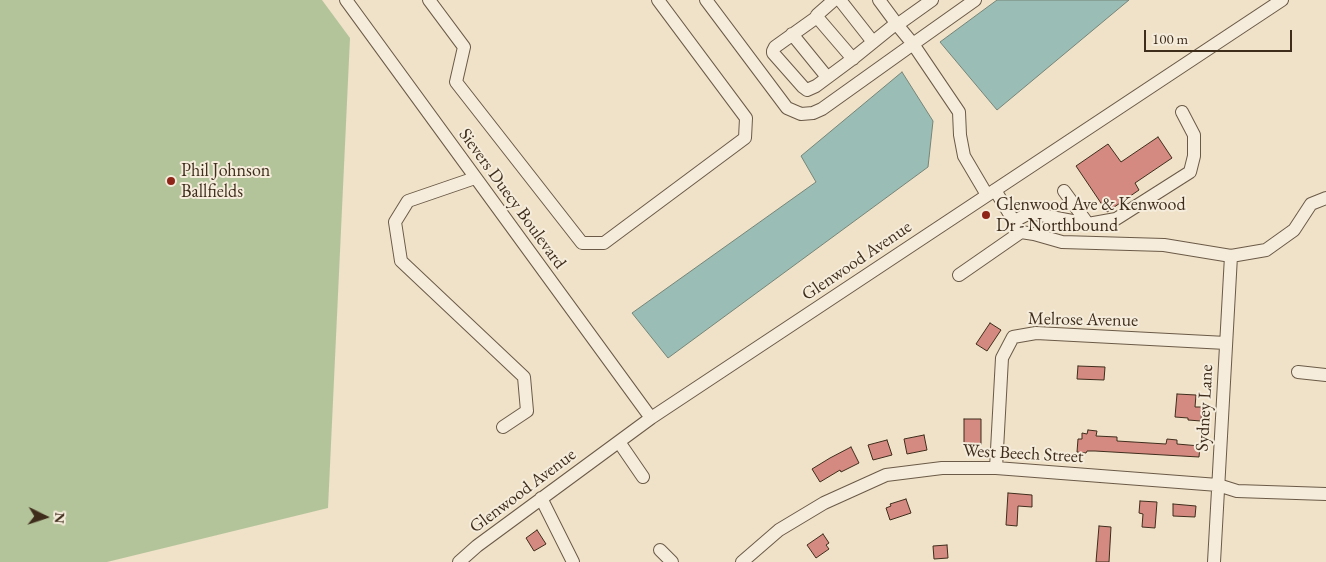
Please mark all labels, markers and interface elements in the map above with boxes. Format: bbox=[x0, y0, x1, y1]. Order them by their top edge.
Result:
scale bar bbox=[1146, 20, 1294, 52]
text: 100 m bbox=[1152, 29, 1188, 48]
street label: Sievers Duecy Boulevard bbox=[454, 125, 570, 273]
place label: Phil Johnson Ballfields bbox=[181, 160, 270, 202]
marker: Phil Johnson Ballfields bbox=[165, 175, 177, 187]
place label: Glenwood Ave & Kenwood Dr - Northbound bbox=[996, 194, 1186, 236]
marker: Glenwood Ave & Kenwood Dr - Northbound bbox=[980, 209, 992, 221]
street label: Glenwood Avenue bbox=[798, 216, 916, 306]
street label: Melrose Avenue bbox=[1028, 308, 1138, 332]
street label: Sydney Lane bbox=[1192, 364, 1218, 452]
street label: West Beech Street bbox=[962, 440, 1084, 468]
street label: Glenwood Avenue bbox=[466, 444, 580, 538]
north arrow bbox=[20, 492, 70, 542]
text: N bbox=[51, 512, 69, 524]

